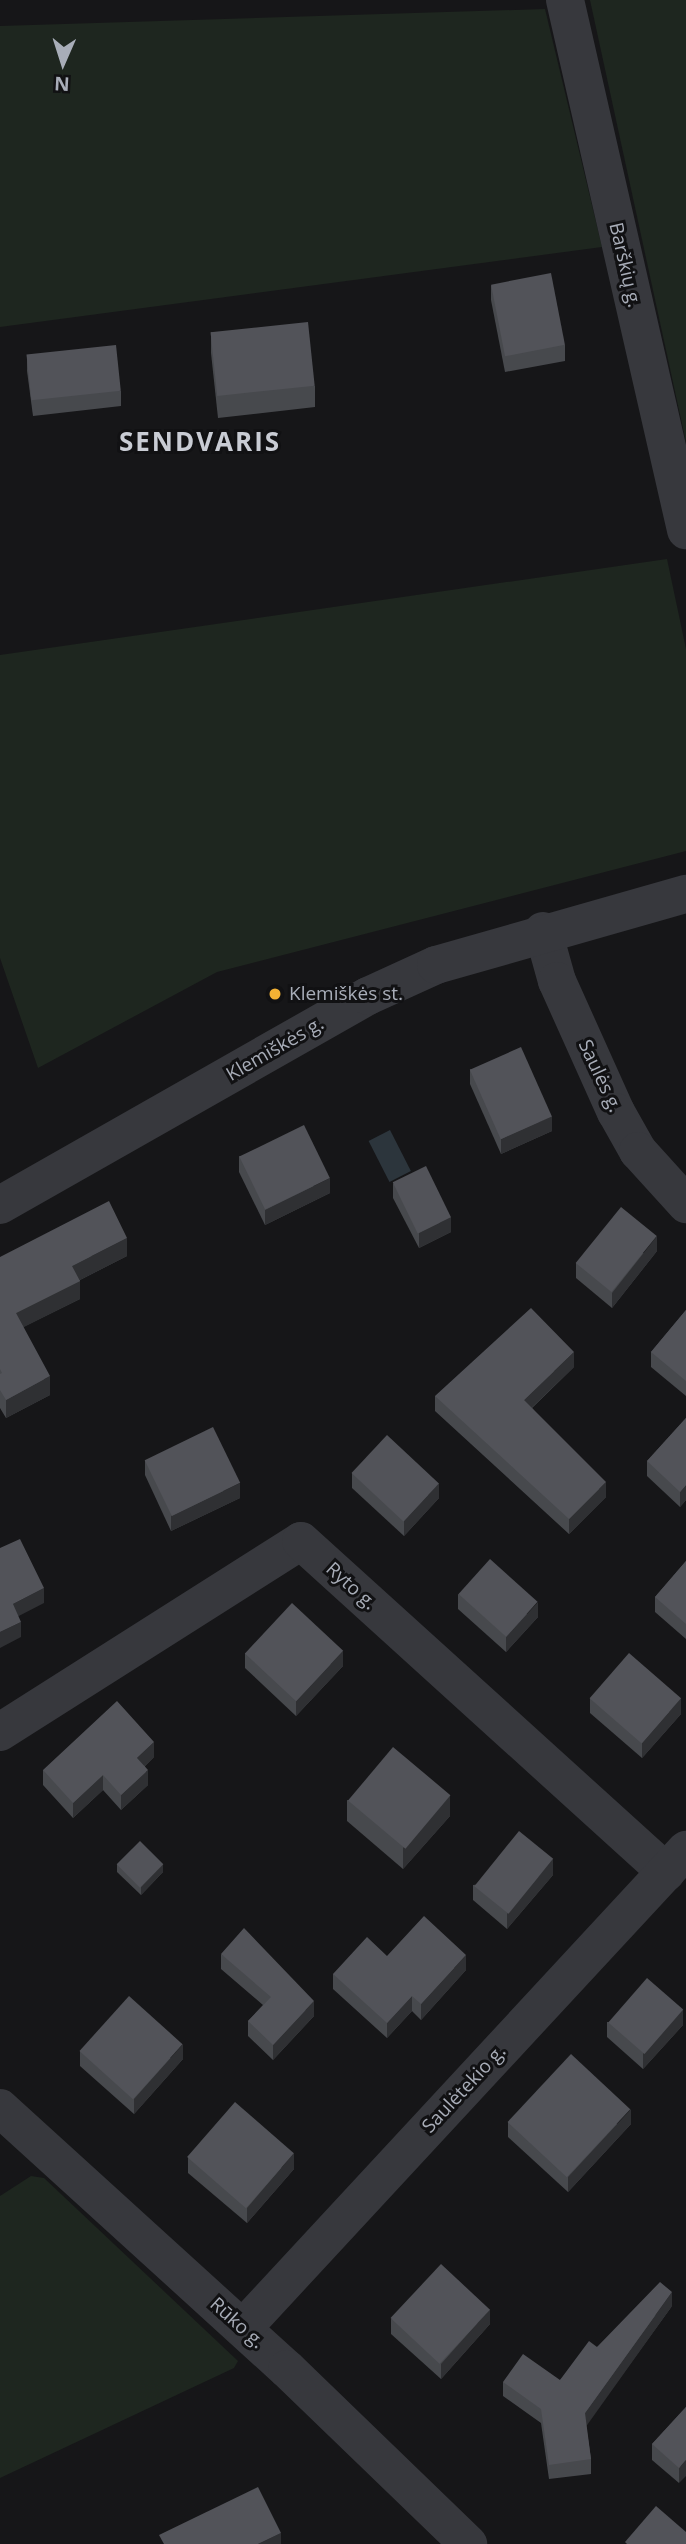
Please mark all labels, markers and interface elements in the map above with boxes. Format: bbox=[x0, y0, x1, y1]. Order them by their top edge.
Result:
north arrow bbox=[28, 28, 98, 98]
text: N bbox=[54, 71, 70, 97]
street label: Barškių g. bbox=[604, 220, 646, 310]
district label: SENDVARIS bbox=[120, 426, 280, 458]
place label: Klemiškės st. bbox=[289, 983, 403, 1005]
marker: Klemiškės st. bbox=[267, 986, 283, 1002]
street label: Klemiškės g. bbox=[222, 1012, 328, 1086]
street label: Saulės g. bbox=[573, 1036, 627, 1116]
street label: Ryto g. bbox=[321, 1558, 381, 1614]
street label: Saulėtekio g. bbox=[417, 2040, 511, 2138]
street label: Rūko g. bbox=[205, 2293, 269, 2353]

